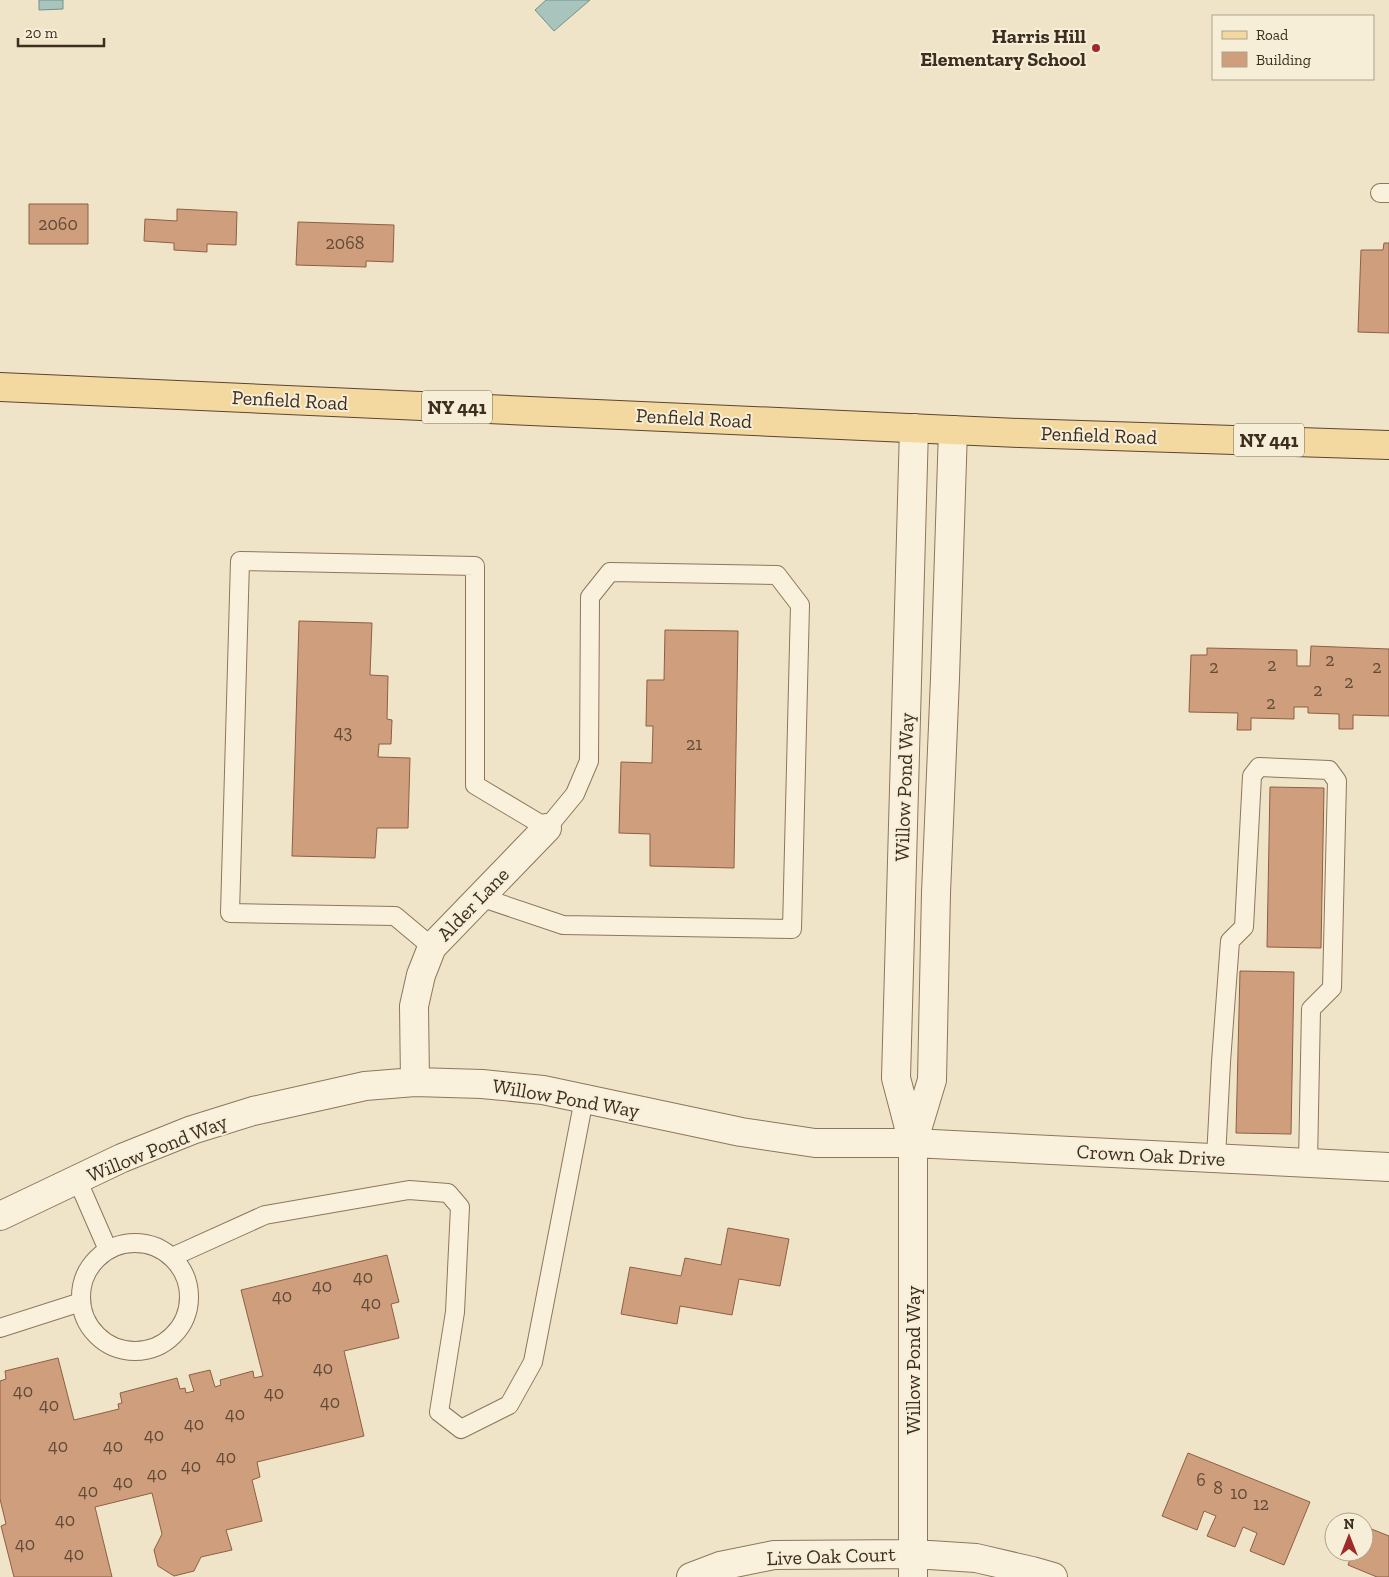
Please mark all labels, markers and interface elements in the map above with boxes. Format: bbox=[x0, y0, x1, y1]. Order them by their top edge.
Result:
scale bar bbox=[18, 15, 104, 47]
legend bbox=[1212, 15, 1374, 80]
text: 20 m bbox=[25, 24, 58, 42]
place label: Harris Hill Elementary School bbox=[920, 24, 1086, 71]
text: Road bbox=[1256, 26, 1289, 44]
marker: Harris Hill Elementary School bbox=[1090, 42, 1102, 54]
text: Building bbox=[1256, 51, 1311, 69]
house number: 2060 bbox=[38, 213, 78, 235]
house number: 2068 bbox=[326, 232, 364, 254]
street label: Penfield Road bbox=[231, 385, 349, 415]
road number: NY 441 bbox=[422, 391, 492, 424]
street label: Penfield Road bbox=[635, 403, 753, 433]
street label: Penfield Road bbox=[1040, 421, 1158, 449]
road number: NY 441 bbox=[1234, 424, 1304, 456]
house number: 2 bbox=[1325, 649, 1335, 671]
house number: 2 bbox=[1267, 654, 1277, 676]
house number: 2 bbox=[1209, 656, 1219, 678]
house number: 2 bbox=[1372, 656, 1382, 678]
house number: 2 bbox=[1344, 671, 1354, 693]
house number: 2 bbox=[1313, 679, 1323, 701]
house number: 2 bbox=[1266, 692, 1276, 714]
street label: Willow Pond Way bbox=[889, 711, 919, 862]
house number: 43 bbox=[334, 721, 352, 743]
house number: 21 bbox=[686, 733, 702, 755]
street label: Alder Lane bbox=[432, 862, 514, 946]
street label: Willow Pond Way bbox=[491, 1073, 642, 1123]
street label: Willow Pond Way bbox=[83, 1109, 231, 1187]
street label: Crown Oak Drive bbox=[1076, 1139, 1226, 1171]
house number: 40 bbox=[353, 1266, 373, 1288]
house number: 40 bbox=[312, 1275, 332, 1297]
house number: 40 bbox=[272, 1285, 292, 1307]
street label: Willow Pond Way bbox=[901, 1285, 925, 1434]
house number: 40 bbox=[361, 1292, 381, 1314]
house number: 40 bbox=[313, 1357, 333, 1379]
house number: 40 bbox=[13, 1380, 33, 1402]
house number: 40 bbox=[264, 1382, 284, 1404]
house number: 40 bbox=[320, 1391, 340, 1413]
house number: 40 bbox=[39, 1394, 59, 1416]
house number: 40 bbox=[225, 1403, 245, 1425]
house number: 40 bbox=[184, 1413, 204, 1435]
house number: 40 bbox=[144, 1424, 164, 1446]
house number: 40 bbox=[48, 1435, 68, 1457]
house number: 40 bbox=[103, 1435, 123, 1457]
house number: 40 bbox=[216, 1446, 236, 1468]
house number: 40 bbox=[181, 1455, 201, 1477]
house number: 40 bbox=[147, 1463, 167, 1485]
house number: 6 bbox=[1196, 1469, 1206, 1491]
house number: 40 bbox=[113, 1471, 133, 1493]
house number: 8 bbox=[1213, 1477, 1223, 1499]
house number: 40 bbox=[78, 1480, 98, 1502]
house number: 10 bbox=[1230, 1482, 1248, 1504]
house number: 12 bbox=[1253, 1493, 1269, 1515]
house number: 40 bbox=[55, 1509, 75, 1531]
north arrow bbox=[1324, 1512, 1374, 1562]
text: N bbox=[1344, 1516, 1355, 1533]
house number: 40 bbox=[15, 1533, 35, 1555]
street label: Live Oak Court bbox=[766, 1542, 897, 1570]
house number: 40 bbox=[64, 1543, 84, 1565]

